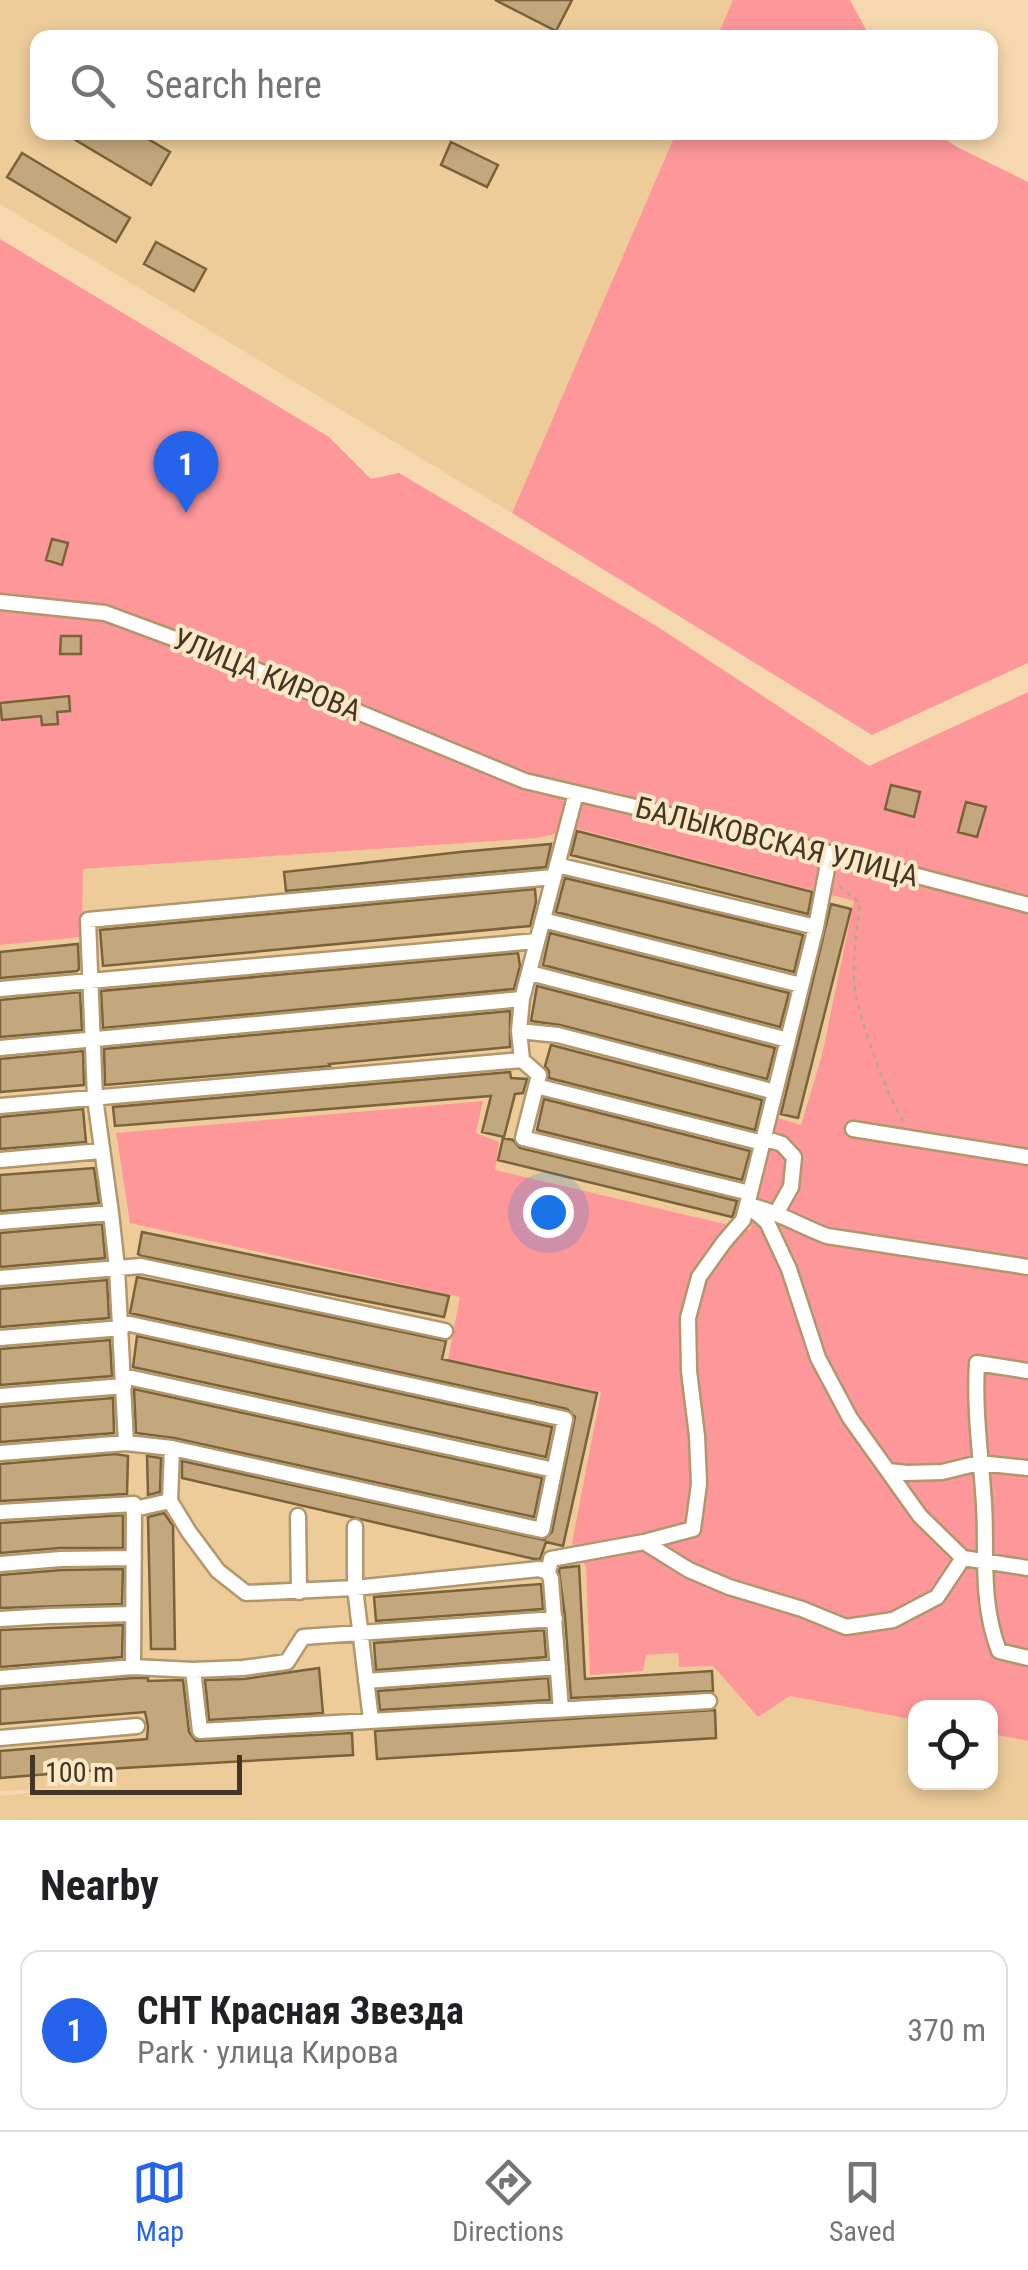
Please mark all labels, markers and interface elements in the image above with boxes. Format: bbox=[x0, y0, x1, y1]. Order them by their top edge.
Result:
search box bbox=[30, 30, 998, 140]
icon: search bbox=[65, 58, 120, 113]
text: Search here bbox=[145, 63, 322, 107]
pin: 1 bbox=[154, 430, 218, 513]
street label: УЛИЦА КИРОВА bbox=[168, 621, 367, 728]
street label: БАЛЫКОВСКАЯ УЛИЦА bbox=[632, 789, 922, 894]
your location bbox=[523, 1187, 574, 1238]
map controls bbox=[908, 1700, 998, 1790]
button: locate bbox=[908, 1700, 998, 1790]
scale bar bbox=[30, 1750, 242, 1794]
text: 100 m bbox=[45, 1756, 114, 1789]
text: Nearby bbox=[40, 1861, 159, 1910]
text: СНТ Красная Звезда bbox=[137, 1989, 464, 2033]
text: 1 bbox=[66, 2011, 83, 2049]
text: 370 m bbox=[907, 2011, 986, 2049]
text: Park · улица Кирова bbox=[137, 2033, 398, 2071]
tab: Map bbox=[132, 2155, 187, 2248]
tab: Directions bbox=[452, 2155, 564, 2248]
tab: Saved bbox=[829, 2155, 896, 2248]

